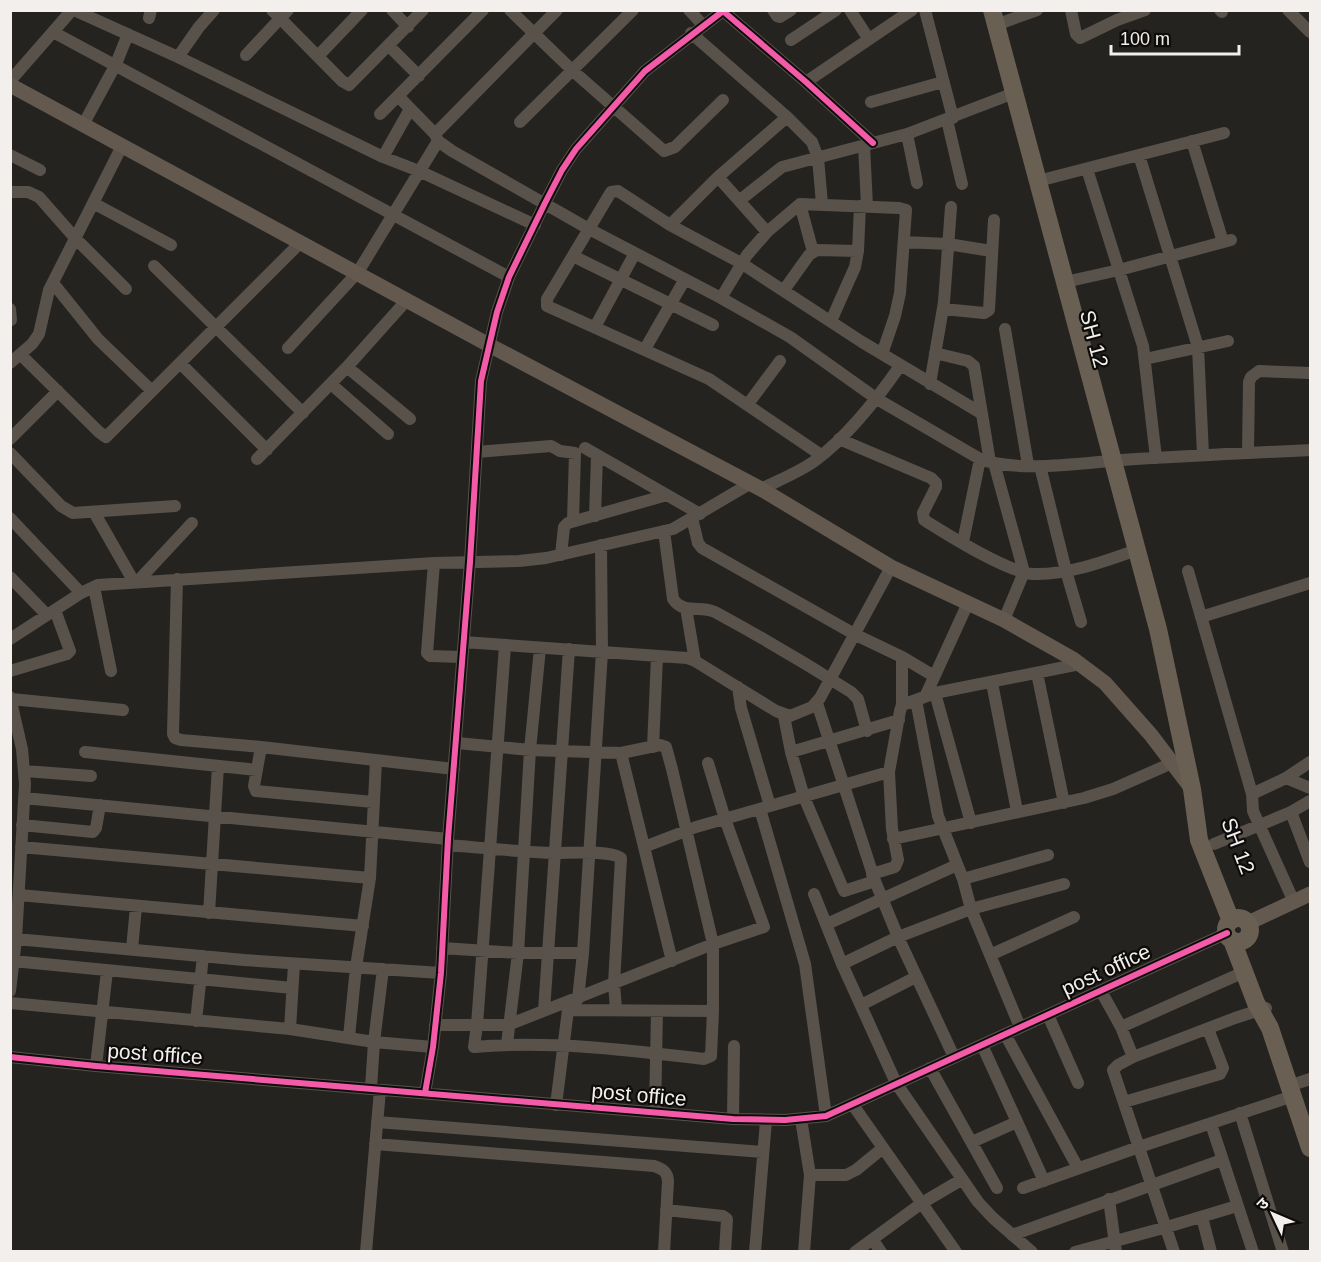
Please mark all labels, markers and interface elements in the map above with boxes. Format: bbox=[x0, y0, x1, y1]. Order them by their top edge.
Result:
scale bar bbox=[1111, 18, 1238, 56]
text: 100 m bbox=[1120, 29, 1170, 49]
street label: SH 12 bbox=[1076, 308, 1113, 370]
street label: SH 12 bbox=[1217, 814, 1260, 877]
street label: post office bbox=[1058, 939, 1154, 1000]
street label: post office bbox=[107, 1039, 203, 1068]
street label: post office bbox=[591, 1079, 688, 1110]
north arrow bbox=[1243, 1184, 1303, 1244]
text: उ bbox=[1253, 1194, 1272, 1213]

